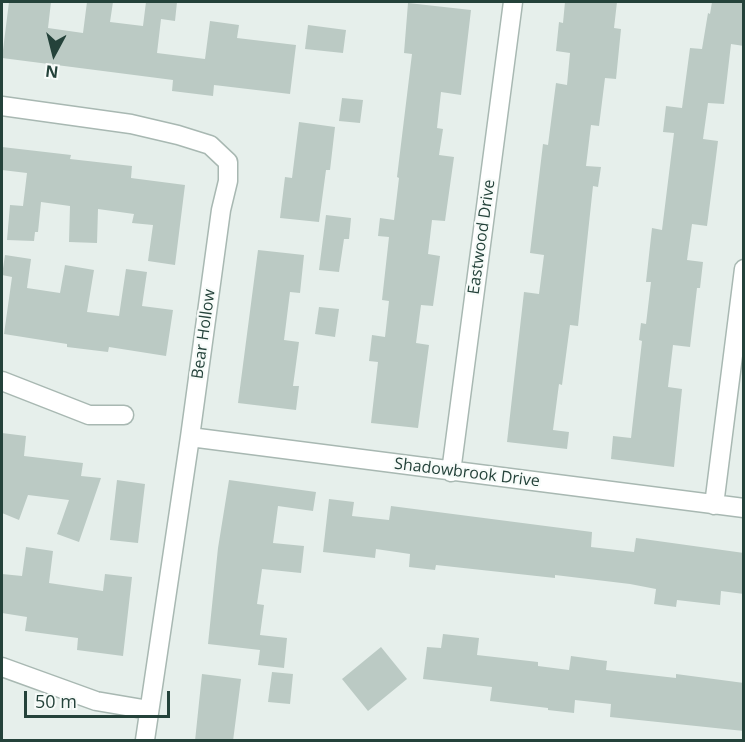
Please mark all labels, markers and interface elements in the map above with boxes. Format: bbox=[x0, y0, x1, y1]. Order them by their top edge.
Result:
north arrow bbox=[24, 24, 84, 84]
text: N bbox=[44, 60, 60, 84]
street label: Eastwood Drive bbox=[464, 178, 500, 296]
street label: Bear Hollow bbox=[188, 288, 220, 380]
street label: Shadowbrook Drive bbox=[393, 455, 541, 491]
scale bar bbox=[27, 679, 172, 717]
text: 50 m bbox=[35, 689, 77, 713]

